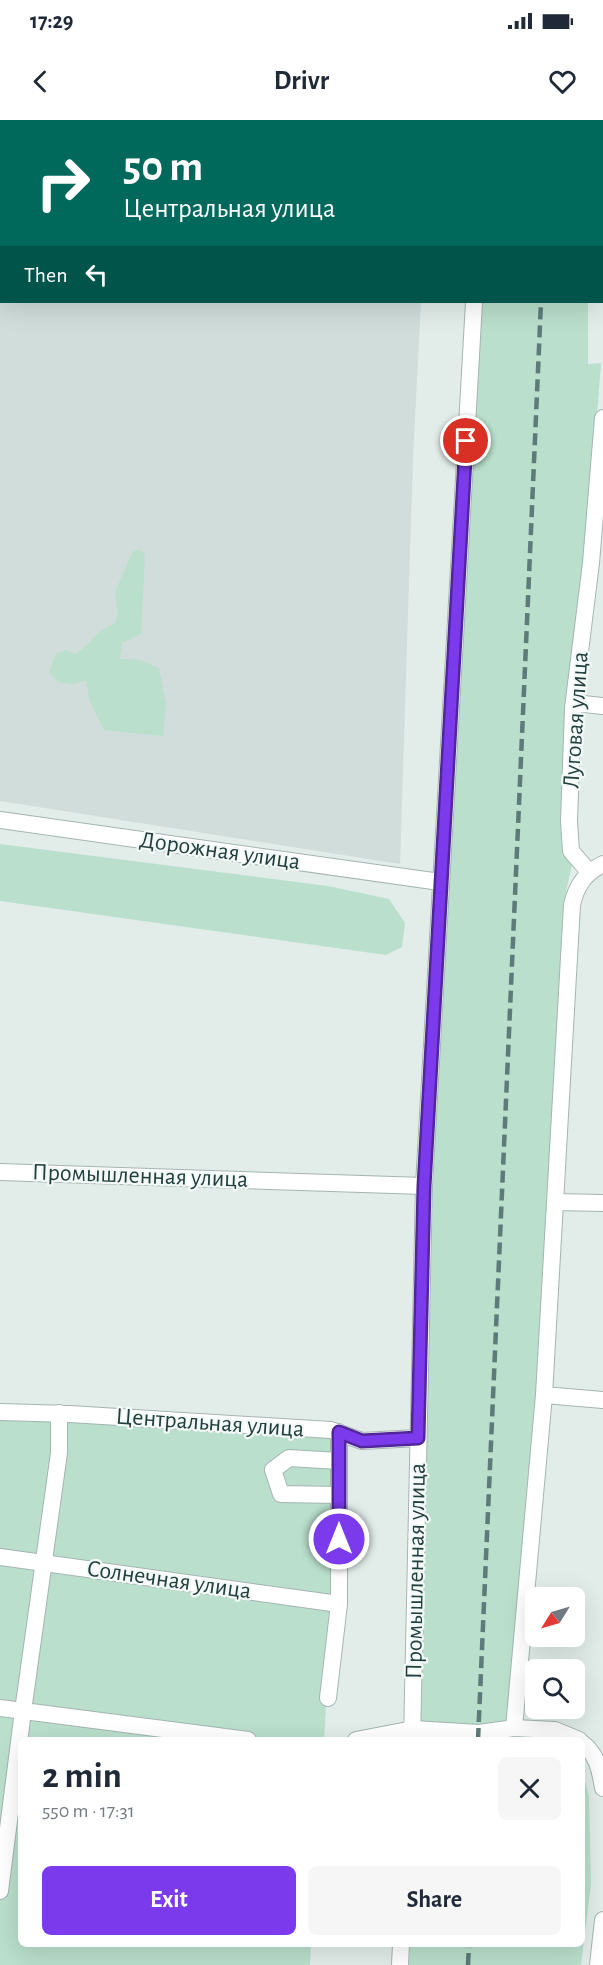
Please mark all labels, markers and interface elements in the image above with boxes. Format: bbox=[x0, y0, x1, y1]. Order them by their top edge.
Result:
text: 17:29 bbox=[30, 10, 73, 32]
icon: back bbox=[24, 65, 57, 98]
icon: heart bbox=[546, 65, 579, 98]
text: Drivr bbox=[274, 67, 329, 94]
icon: right bbox=[24, 144, 102, 222]
text: 50 m bbox=[123, 146, 203, 188]
text: Центральная улица bbox=[123, 195, 335, 222]
icon: left bbox=[80, 258, 113, 291]
text: Then bbox=[24, 264, 68, 286]
pin bbox=[440, 415, 491, 466]
icon: arrive bbox=[449, 424, 482, 457]
street label: Луговая улица bbox=[559, 651, 593, 789]
street label: Дорожная улица bbox=[138, 828, 302, 874]
street label: Промышленная улица bbox=[31, 1160, 249, 1192]
street label: Центральная улица bbox=[115, 1404, 305, 1442]
street label: Промышленная улица bbox=[402, 1463, 430, 1679]
position arrow bbox=[307, 1507, 371, 1571]
street label: Солнечная улица bbox=[85, 1557, 253, 1603]
north arrow bbox=[525, 1587, 585, 1647]
map controls bbox=[525, 1587, 585, 1719]
button: search bbox=[525, 1659, 585, 1719]
button: close bbox=[498, 1757, 561, 1820]
text: 2 min bbox=[42, 1758, 122, 1794]
text: 550 m · 17:31 bbox=[42, 1801, 135, 1821]
button: Exit bbox=[42, 1866, 296, 1935]
button: Share bbox=[308, 1866, 561, 1935]

